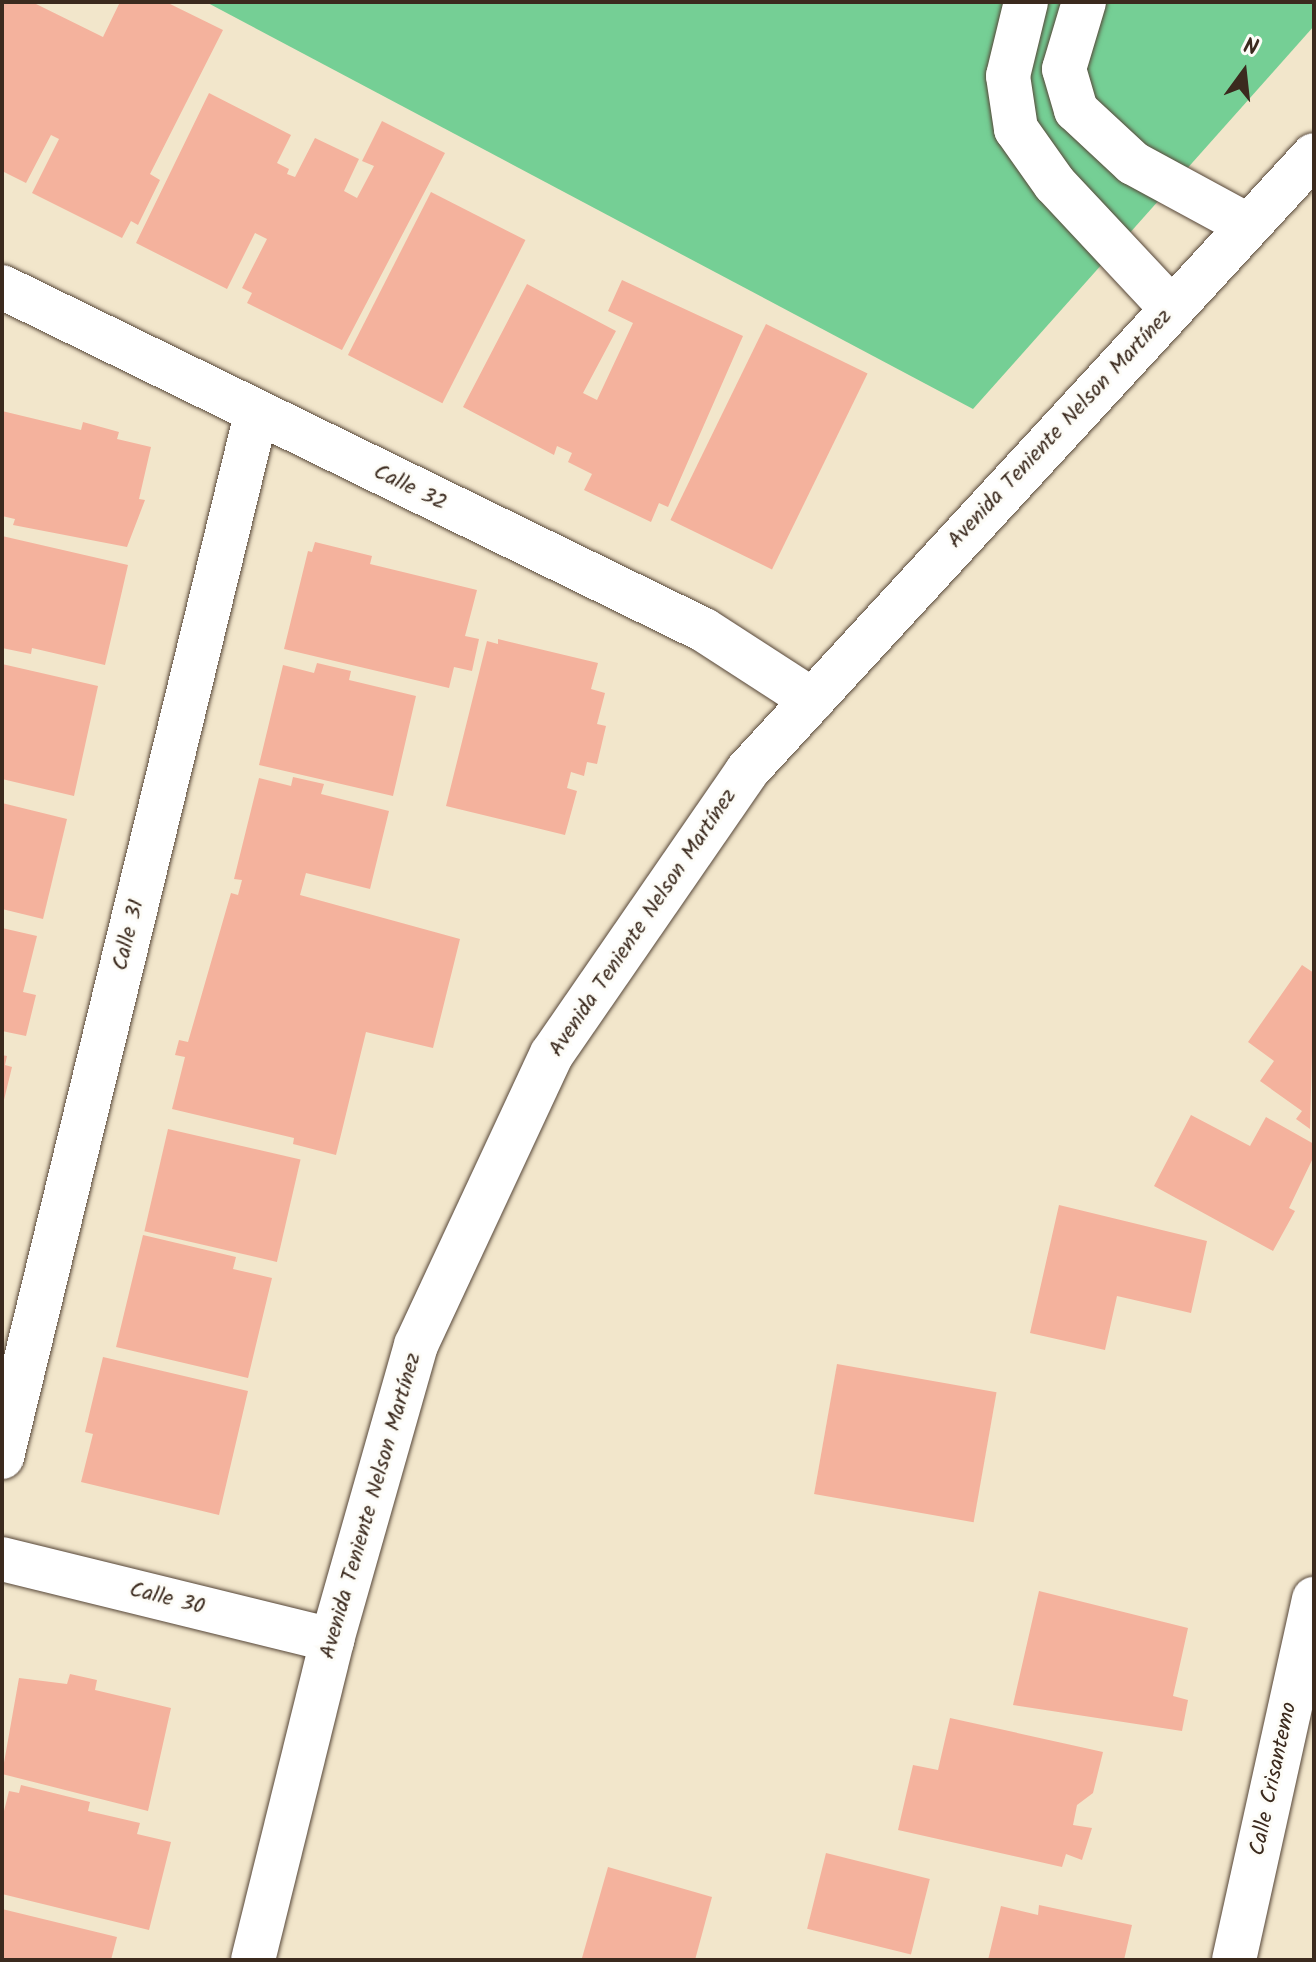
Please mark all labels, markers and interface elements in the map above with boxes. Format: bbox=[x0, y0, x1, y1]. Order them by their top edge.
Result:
text: N bbox=[1239, 30, 1262, 67]
north arrow bbox=[1204, 32, 1284, 112]
street label: Avenida Teniente Nelson Martínez bbox=[942, 304, 1178, 554]
street label: Calle 32 bbox=[369, 459, 451, 517]
street label: Avenida Teniente Nelson Martínez bbox=[543, 784, 743, 1062]
street label: Calle 31 bbox=[107, 897, 151, 973]
street label: Avenida Teniente Nelson Martínez bbox=[315, 1350, 427, 1662]
street label: Calle 30 bbox=[127, 1577, 207, 1621]
street label: Calle Crisantemo bbox=[1245, 1700, 1303, 1858]

